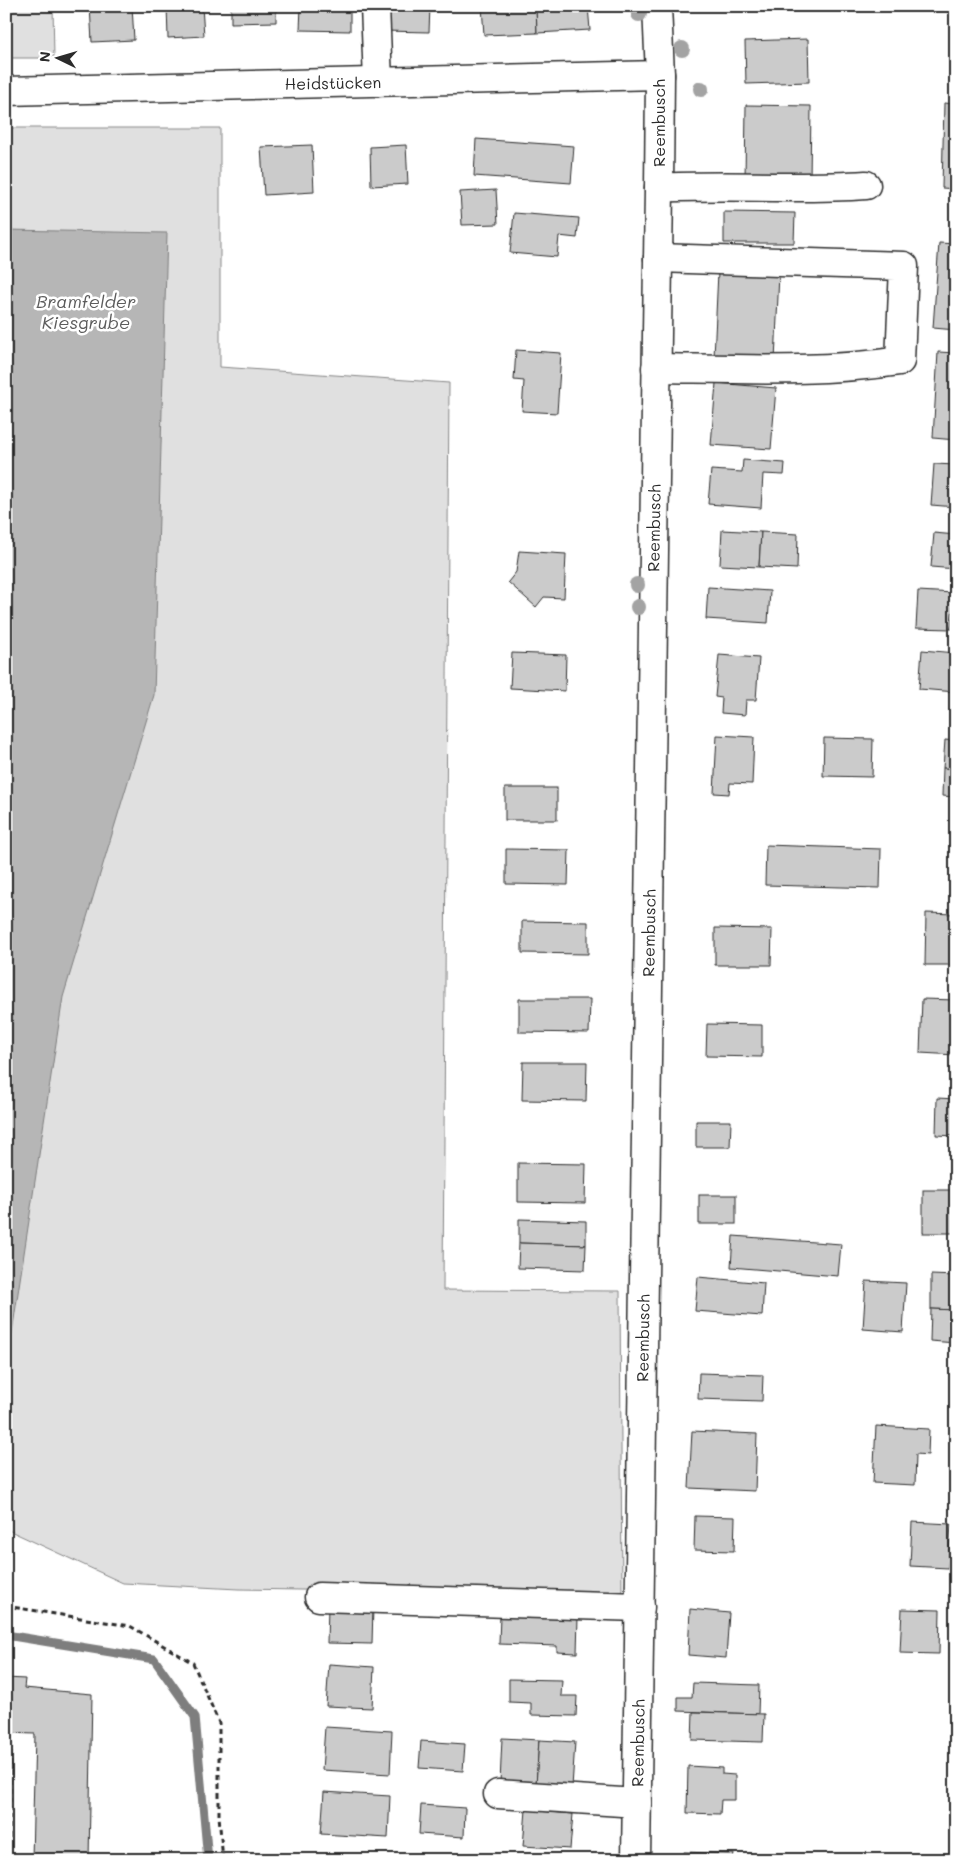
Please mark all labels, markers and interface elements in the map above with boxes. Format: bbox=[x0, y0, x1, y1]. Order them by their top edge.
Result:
north arrow bbox=[32, 32, 82, 82]
text: N bbox=[35, 51, 54, 63]
street label: Heidstücken bbox=[285, 71, 381, 94]
street label: Reembusch bbox=[648, 79, 669, 167]
water label: Bramfelder Kiesgrube bbox=[36, 289, 136, 334]
street label: Reembusch bbox=[642, 484, 665, 572]
street label: Reembusch bbox=[637, 889, 660, 977]
street label: Reembusch bbox=[631, 1294, 654, 1382]
street label: Reembusch bbox=[626, 1699, 649, 1787]

